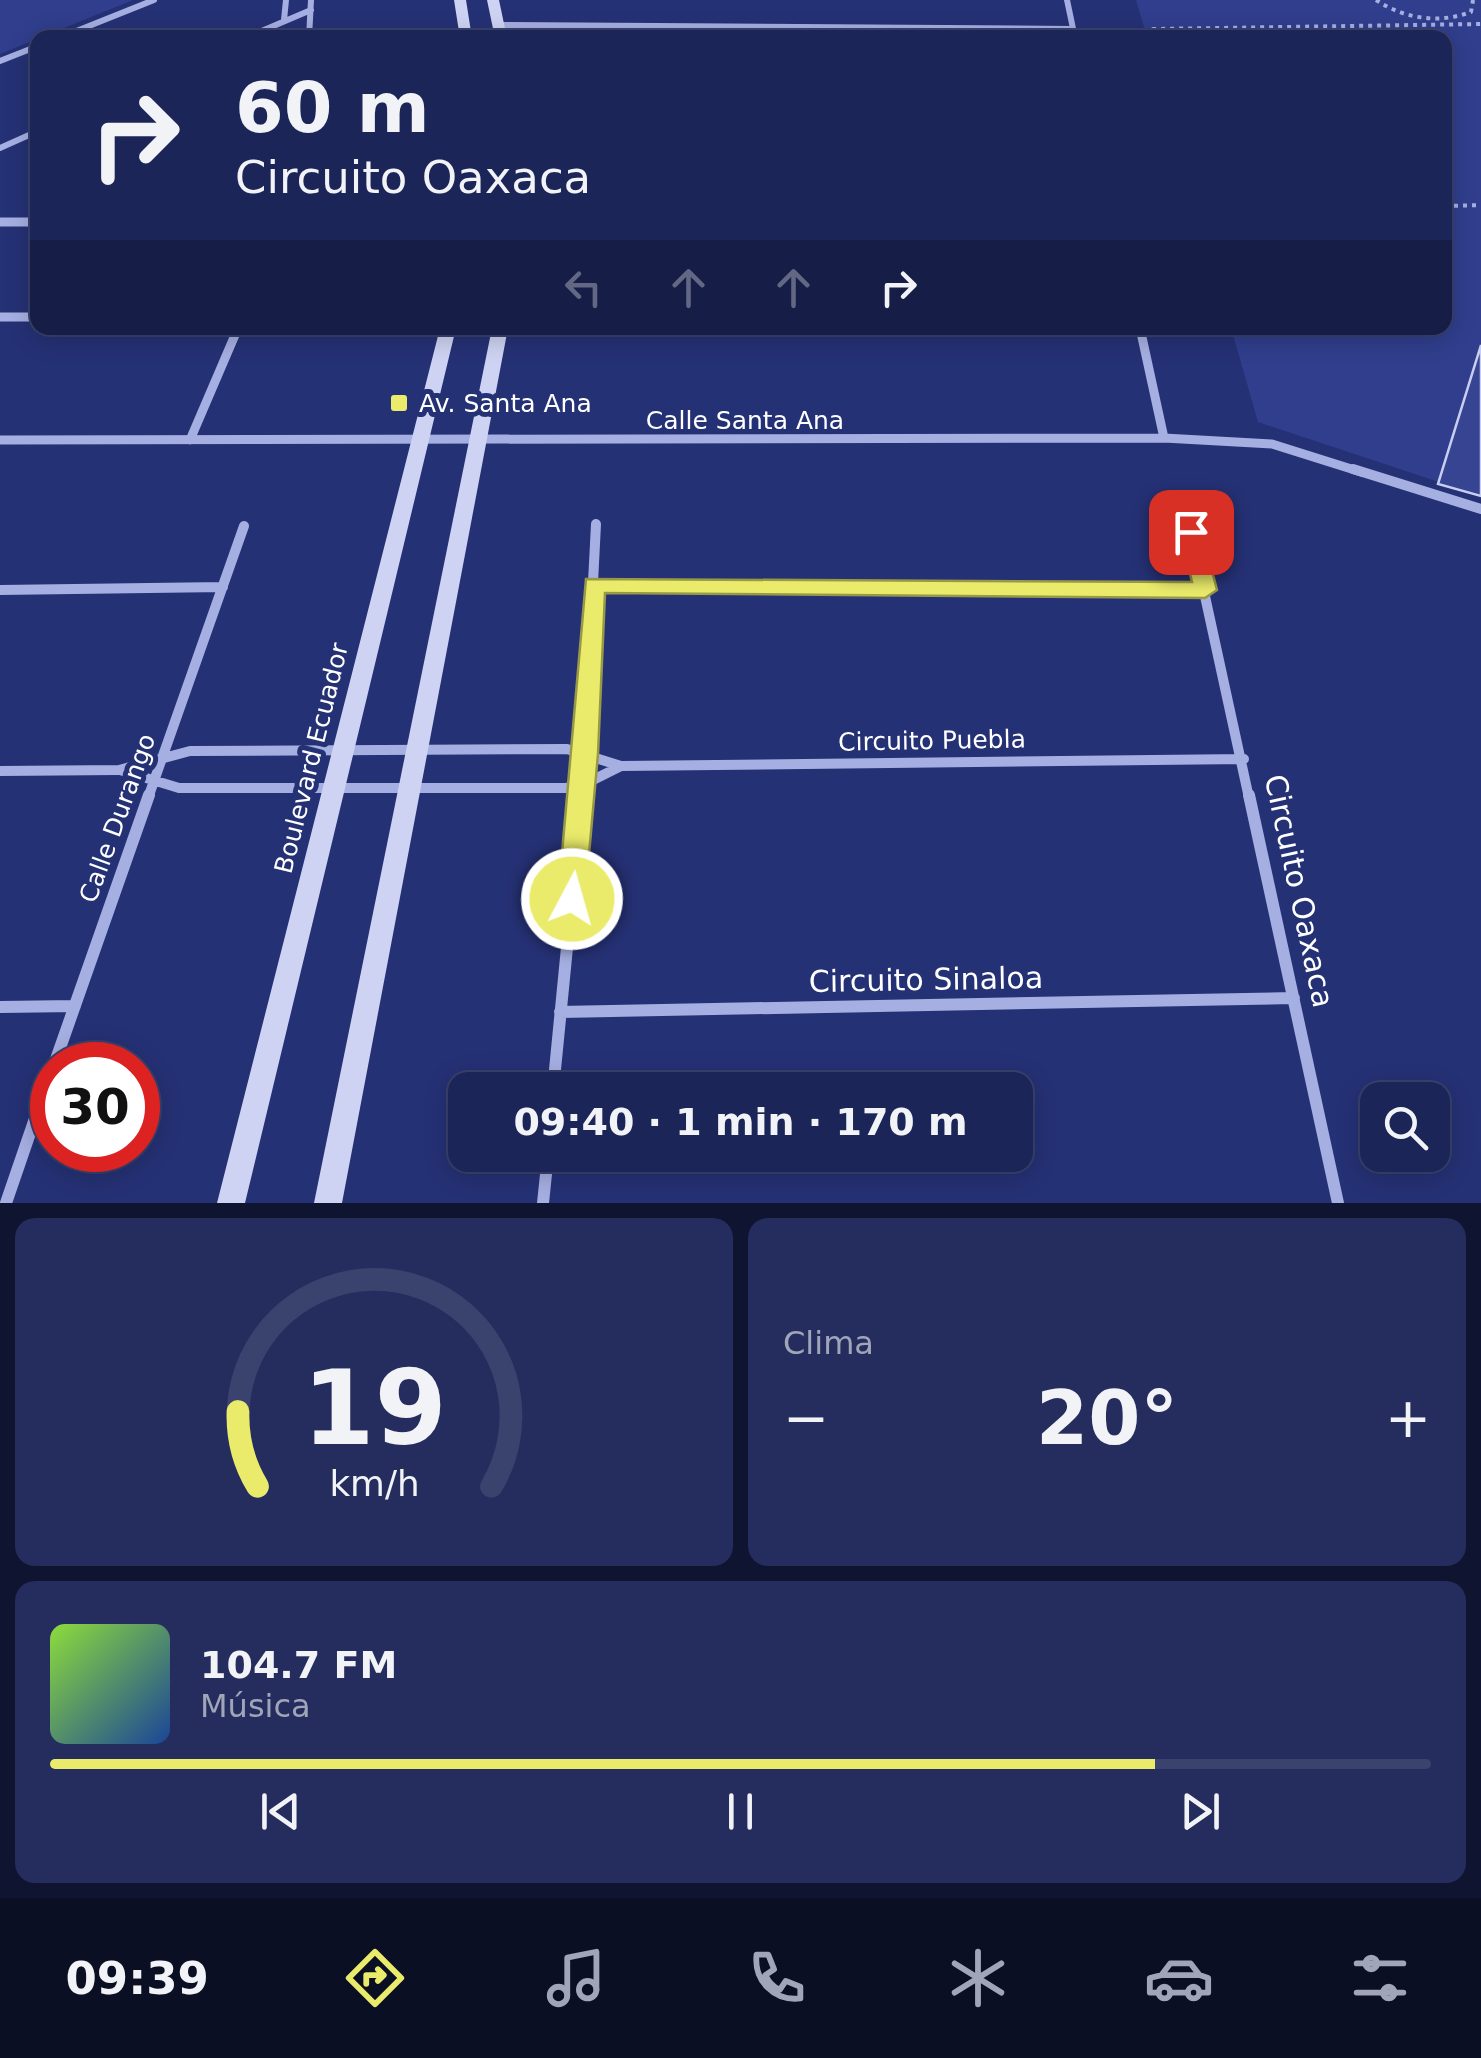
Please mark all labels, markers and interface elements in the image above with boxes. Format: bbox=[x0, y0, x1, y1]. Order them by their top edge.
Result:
text: 60 m bbox=[235, 67, 430, 149]
icon: right bbox=[70, 70, 200, 200]
text: Circuito Oaxaca bbox=[235, 151, 591, 204]
icon: left bbox=[556, 260, 611, 315]
icon: ahead bbox=[661, 260, 716, 315]
icon: ahead bbox=[766, 260, 821, 315]
icon: right bbox=[871, 260, 926, 315]
place label: Av. Santa Ana bbox=[419, 389, 592, 418]
marker: Av. Santa Ana bbox=[388, 392, 410, 414]
street label: Calle Santa Ana bbox=[646, 406, 844, 435]
pin bbox=[1149, 490, 1234, 575]
icon: arrive bbox=[1164, 505, 1219, 560]
street label: Boulevard Ecuador bbox=[269, 639, 354, 876]
street label: Circuito Puebla bbox=[838, 724, 1026, 757]
street label: Calle Durango bbox=[73, 730, 161, 907]
street label: Circuito Oaxaca bbox=[1258, 771, 1341, 1011]
position arrow bbox=[520, 847, 624, 951]
street label: Circuito Sinaloa bbox=[809, 960, 1043, 999]
speed limit sign: 30 bbox=[30, 1042, 160, 1172]
map controls bbox=[1360, 1082, 1450, 1172]
button: search bbox=[1360, 1082, 1450, 1172]
text: 09:40 · 1 min · 170 m bbox=[513, 1100, 968, 1144]
text: Clima bbox=[783, 1324, 874, 1362]
text: 19 bbox=[302, 1347, 446, 1469]
text: 20° bbox=[1036, 1374, 1178, 1462]
text: − bbox=[783, 1386, 829, 1450]
text: + bbox=[1385, 1386, 1431, 1450]
text: km/h bbox=[329, 1463, 419, 1504]
text: 104.7 FM bbox=[200, 1643, 397, 1687]
text: Música bbox=[200, 1687, 311, 1725]
icon: previous bbox=[253, 1784, 308, 1839]
icon: pause bbox=[713, 1784, 768, 1839]
icon: next bbox=[1173, 1784, 1228, 1839]
icon: directions bbox=[340, 1943, 410, 2013]
icon: music bbox=[541, 1943, 611, 2013]
icon: phone bbox=[742, 1943, 812, 2013]
icon: climate bbox=[943, 1943, 1013, 2013]
icon: car bbox=[1144, 1943, 1214, 2013]
icon: filters bbox=[1345, 1943, 1415, 2013]
text: 09:39 bbox=[66, 1952, 209, 2005]

